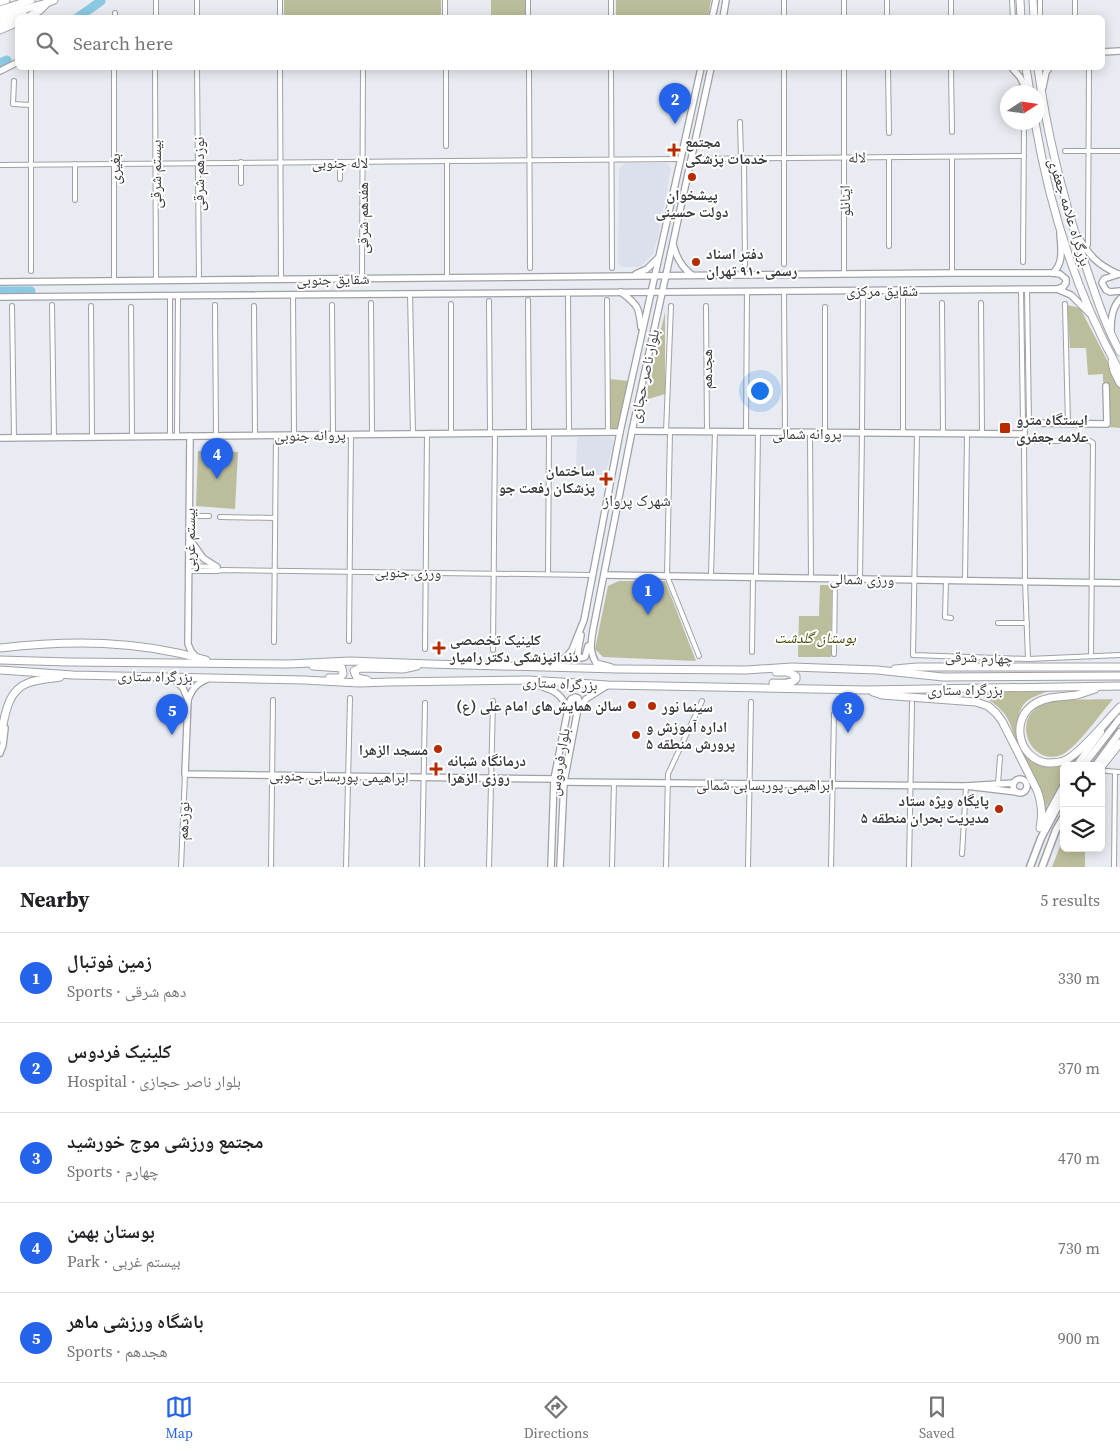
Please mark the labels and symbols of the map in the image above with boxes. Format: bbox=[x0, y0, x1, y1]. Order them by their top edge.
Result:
pin: 2 bbox=[659, 83, 691, 124]
north arrow bbox=[1000, 85, 1045, 130]
place label: مجتمع خدمات پزشکی bbox=[685, 131, 768, 169]
street label: نوزدهم شرقی bbox=[188, 137, 209, 211]
street label: بیستم شرقی bbox=[145, 140, 166, 208]
marker: مجتمع خدمات پزشکی bbox=[667, 143, 681, 157]
street label: لاله bbox=[848, 146, 866, 168]
street label: لاله جنوبی bbox=[312, 152, 368, 173]
street label: بغیری bbox=[104, 153, 125, 185]
street label: بزرگراه علامه جعفری bbox=[1044, 155, 1096, 269]
marker: پیشخوان دولت حسینی bbox=[686, 171, 698, 183]
street label: هفدهم شرقی bbox=[352, 182, 373, 254]
place label: پیشخوان دولت حسینی bbox=[655, 184, 729, 222]
street label: اینانلو bbox=[834, 185, 855, 217]
place label: دفتر اسناد رسمی ۹۱۰ تهران bbox=[706, 243, 798, 281]
marker: دفتر اسناد رسمی ۹۱۰ تهران bbox=[690, 256, 702, 268]
street label: شقایق جنوبی bbox=[296, 268, 370, 290]
street label: شقایق مرکزی bbox=[846, 280, 918, 301]
street label: بلوار ناصر حجازی bbox=[624, 327, 664, 425]
street label: هجدهم bbox=[696, 349, 717, 389]
your location bbox=[747, 378, 773, 404]
place label: ایستگاه مترو علامه جعفری bbox=[1016, 409, 1089, 447]
marker: ایستگاه مترو علامه جعفری bbox=[998, 421, 1012, 435]
street label: پروانه شمالی bbox=[772, 423, 842, 444]
street label: پروانه جنوبی bbox=[274, 424, 346, 446]
pin: 4 bbox=[201, 438, 233, 479]
place label: ساختمان پزشكان رفعت جو bbox=[499, 460, 595, 498]
marker: ساختمان پزشكان رفعت جو bbox=[599, 472, 613, 486]
district label: شهرک پرواز bbox=[602, 489, 671, 511]
street label: بیستم غربی bbox=[179, 508, 200, 572]
street label: ورزی جنوبی bbox=[374, 561, 442, 583]
street label: ورزی شمالی bbox=[829, 568, 895, 590]
pin: 1 bbox=[632, 574, 664, 615]
park label: بوستان گلدشت bbox=[774, 627, 857, 648]
place label: کلینیک تخصصی دندانپزشکی دکتر رامیار bbox=[449, 629, 579, 667]
marker: کلینیک تخصصی دندانپزشکی دکتر رامیار bbox=[432, 641, 446, 655]
street label: چهارم شرقی bbox=[945, 645, 1014, 669]
street label: بزرگراه ستاری bbox=[117, 665, 193, 687]
street label: بزرگراه ستاری bbox=[522, 671, 598, 695]
street label: بزرگراه ستاری bbox=[927, 679, 1003, 700]
pin: 3 bbox=[832, 692, 864, 733]
pin: 5 bbox=[156, 694, 188, 735]
place label: سالن همایش‌های امام علی (ع) bbox=[456, 695, 622, 716]
place label: سینما نور bbox=[661, 696, 713, 717]
marker: سالن همایش‌های امام علی (ع) bbox=[626, 699, 638, 711]
marker: سینما نور bbox=[646, 700, 658, 712]
place label: اداره آموزش و پرورش منطقه ۵ bbox=[646, 716, 735, 754]
street label: بلوار فردوس bbox=[543, 727, 575, 797]
marker: اداره آموزش و پرورش منطقه ۵ bbox=[630, 729, 642, 741]
place label: مسجد الزهرا bbox=[359, 739, 428, 760]
marker: مسجد الزهرا bbox=[432, 743, 444, 755]
place label: درمانگاه شبانه روزی الزهرا bbox=[447, 750, 526, 788]
marker: درمانگاه شبانه روزی الزهرا bbox=[429, 762, 443, 776]
street label: ابراهیمی پوربسابی جنوبی bbox=[269, 764, 409, 788]
street label: ابراهیمی پوربسابی شمالی bbox=[696, 774, 834, 795]
place label: پایگاه ویژه ستاد مدیریت بحران منطقه ۵ bbox=[861, 790, 989, 828]
street label: نوزدهم bbox=[172, 801, 194, 841]
marker: پایگاه ویژه ستاد مدیریت بحران منطقه ۵ bbox=[993, 803, 1005, 815]

